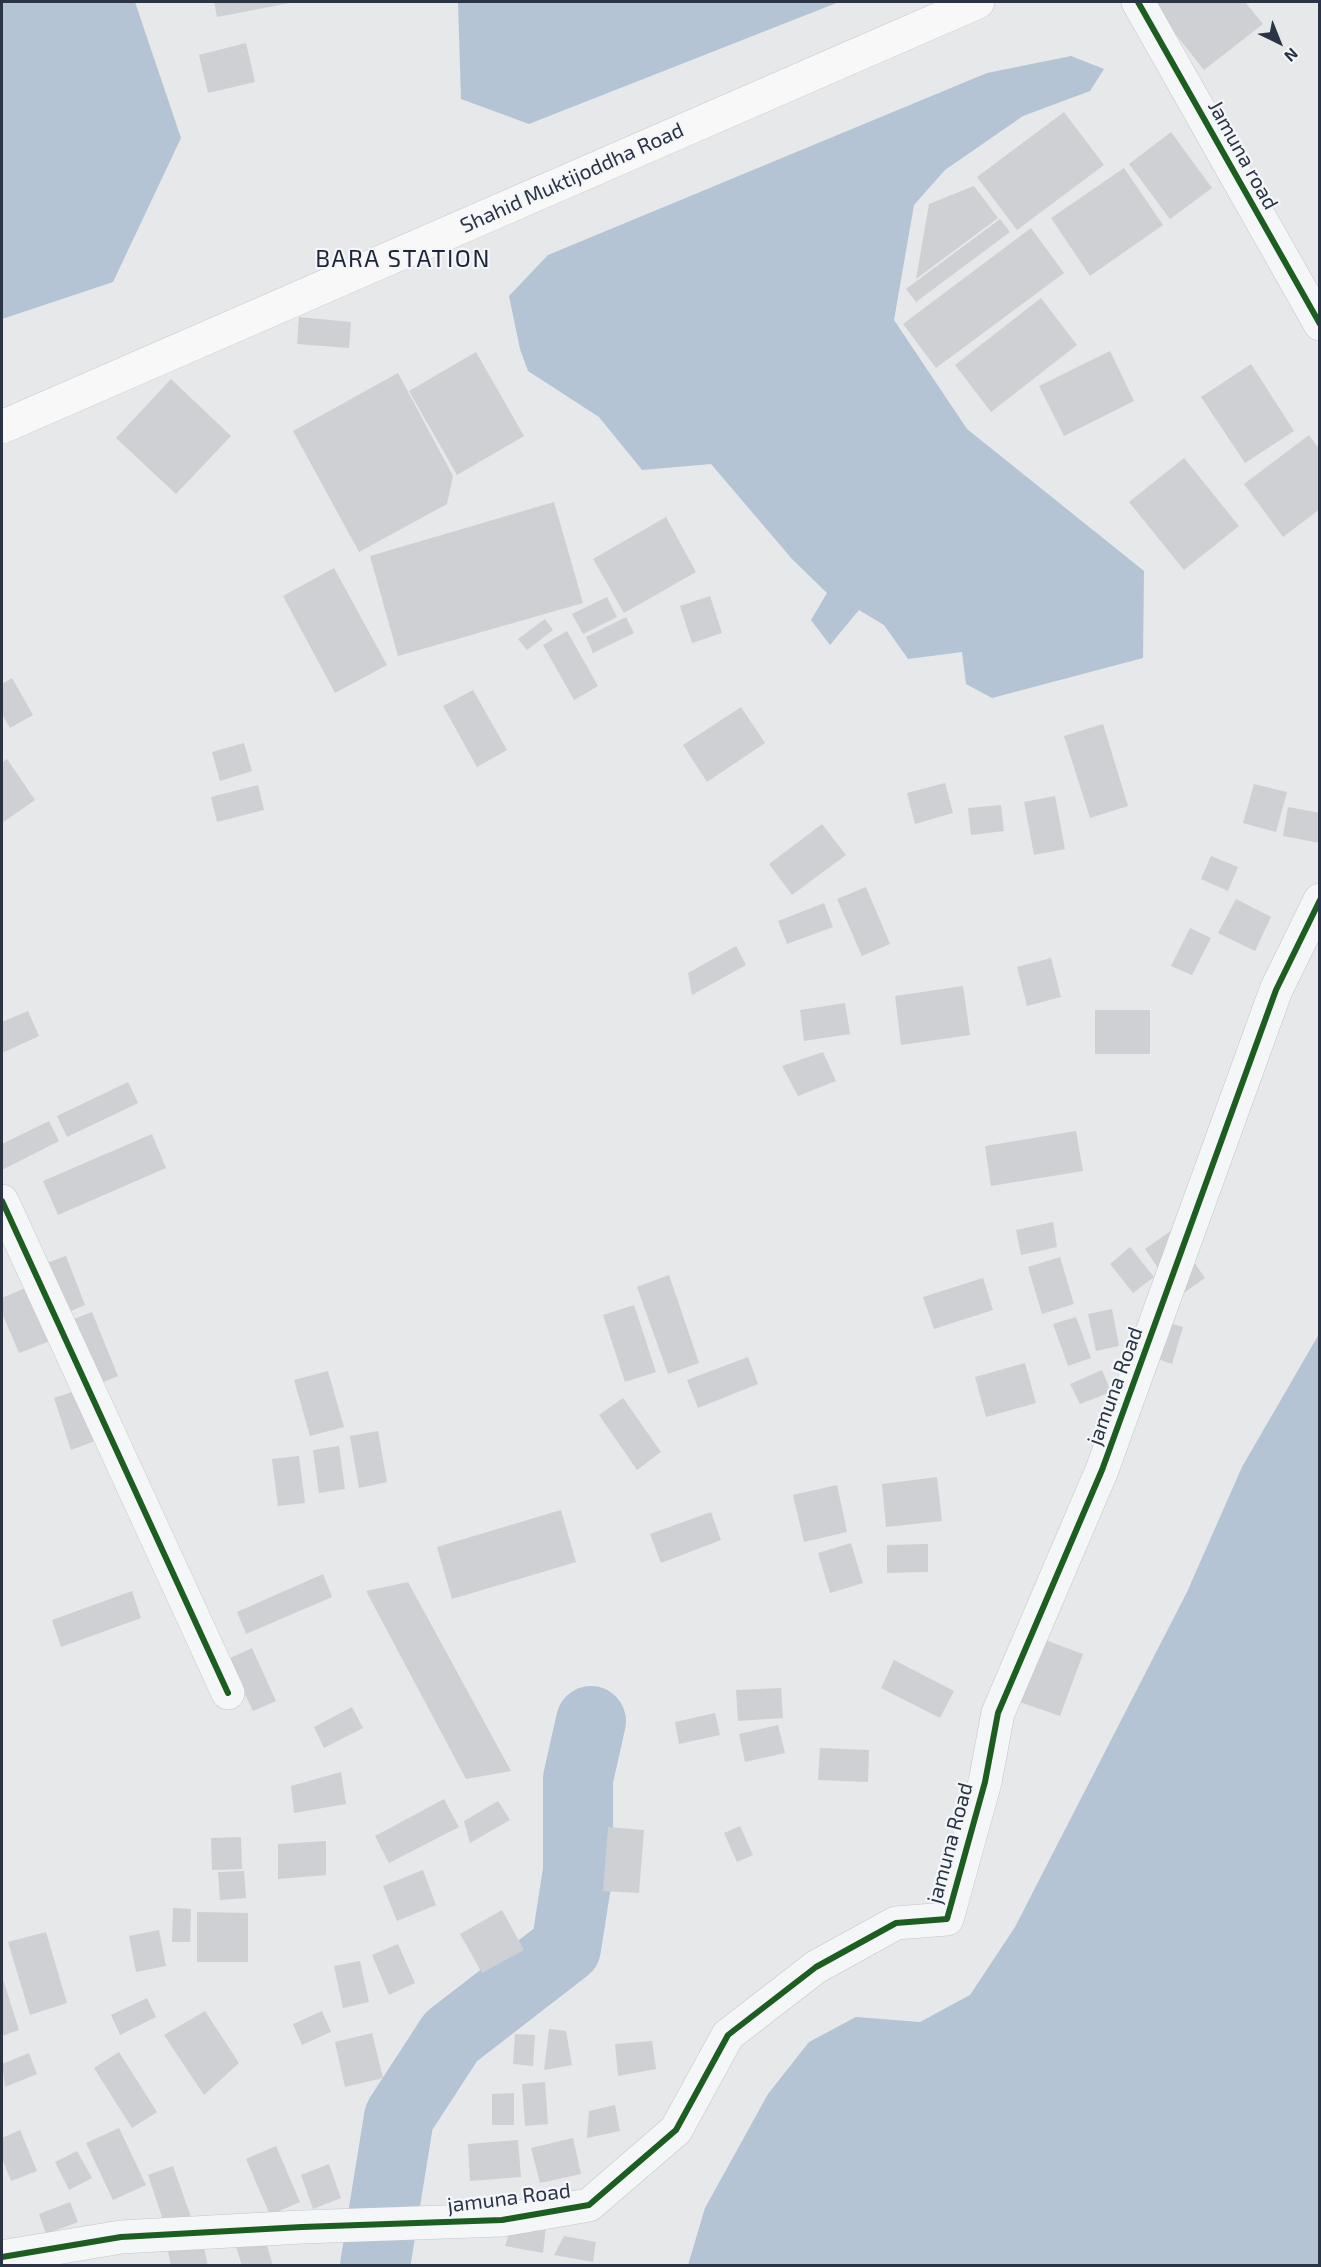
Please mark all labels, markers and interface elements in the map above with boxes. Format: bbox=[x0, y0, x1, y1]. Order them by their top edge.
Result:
north arrow bbox=[1249, 12, 1309, 72]
text: N bbox=[1281, 45, 1302, 66]
street label: Jamuna road bbox=[1203, 96, 1283, 214]
street label: Shahid Muktijoddha Road bbox=[456, 117, 688, 239]
district label: BARA STATION bbox=[315, 245, 491, 273]
street label: jamuna Road bbox=[1082, 1323, 1148, 1449]
street label: jamuna Road bbox=[922, 1780, 978, 1906]
street label: jamuna Road bbox=[446, 2178, 572, 2218]

